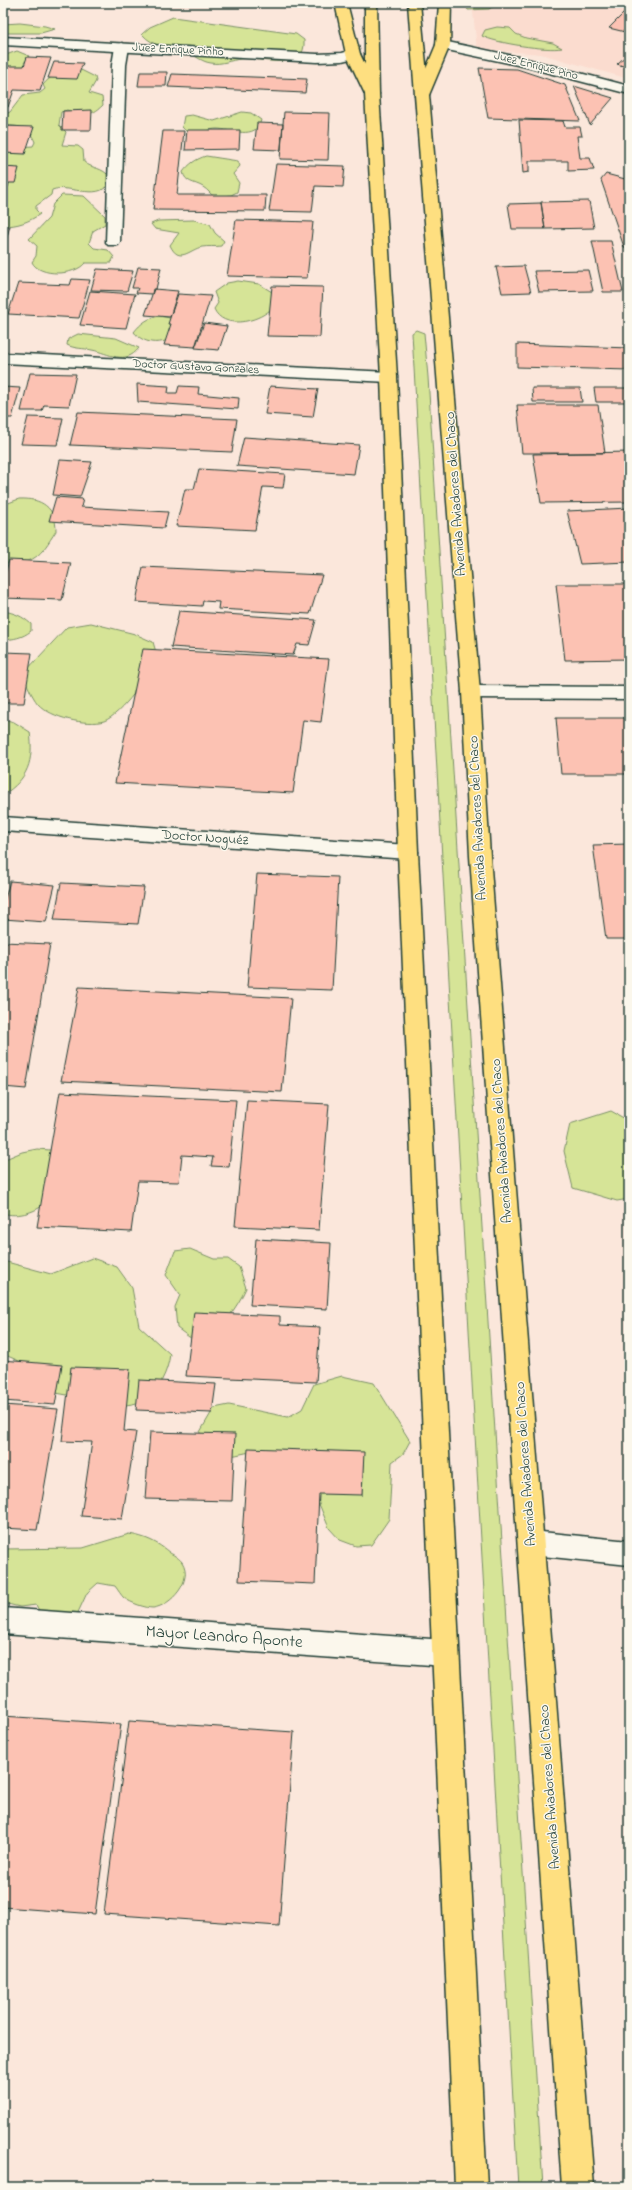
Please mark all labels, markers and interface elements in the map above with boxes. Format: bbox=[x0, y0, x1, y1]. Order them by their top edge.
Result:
street label: Juez Enrique Pinho bbox=[132, 39, 224, 61]
street label: Juez Enrique Pino bbox=[492, 47, 580, 85]
street label: Doctor Gustavo Gonzales bbox=[131, 355, 260, 379]
street label: Avenida Aviadores del Chaco bbox=[440, 411, 472, 577]
street label: Avenida Aviadores del Chaco bbox=[463, 735, 493, 901]
street label: Doctor Noguéz bbox=[160, 824, 249, 853]
street label: Avenida Aviadores del Chaco bbox=[486, 1058, 518, 1224]
street label: Avenida Aviadores del Chaco bbox=[510, 1381, 542, 1547]
street label: Mayor Leandro Aponte bbox=[145, 1619, 304, 1656]
street label: Avenida Aviadores del Chaco bbox=[534, 1704, 566, 1870]

